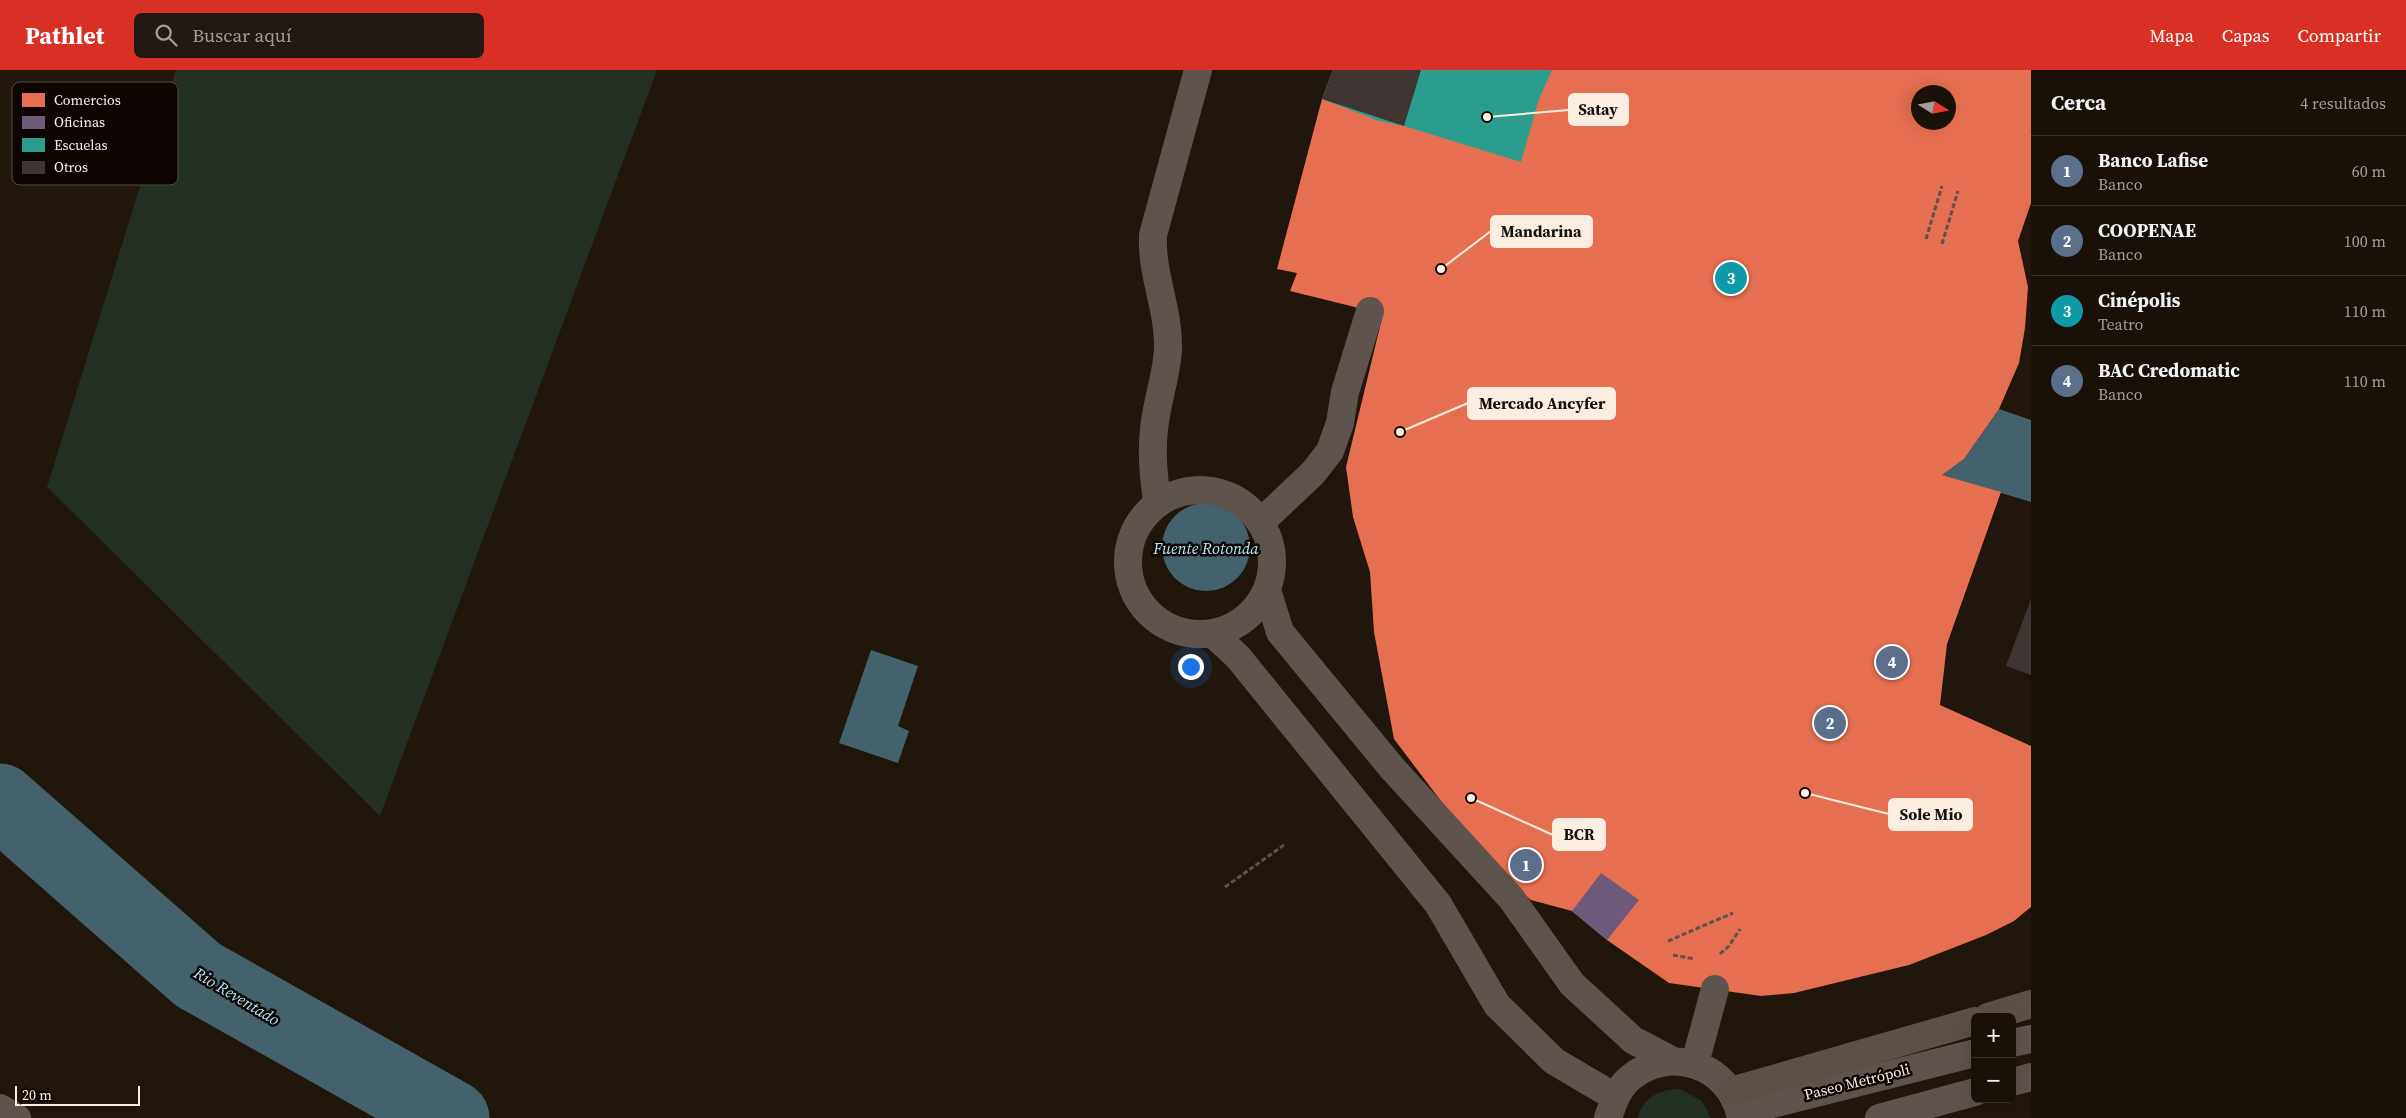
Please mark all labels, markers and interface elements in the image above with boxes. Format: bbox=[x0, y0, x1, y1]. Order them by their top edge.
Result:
search box bbox=[134, 13, 484, 58]
text: Pathlet bbox=[25, 19, 104, 52]
icon: search bbox=[152, 21, 180, 49]
text: Buscar aquí bbox=[192, 22, 292, 48]
text: Mapa bbox=[2149, 23, 2194, 48]
text: Capas bbox=[2222, 23, 2269, 48]
text: Compartir bbox=[2297, 23, 2381, 48]
legend bbox=[12, 82, 178, 185]
north arrow bbox=[1911, 85, 1956, 130]
text: Cerca bbox=[2051, 88, 2106, 117]
text: Comercios bbox=[54, 90, 121, 110]
text: 4 resultados bbox=[2300, 92, 2386, 114]
callout: Satay bbox=[1569, 94, 1628, 125]
text: Satay bbox=[1578, 98, 1618, 120]
text: Oficinas bbox=[54, 112, 105, 132]
text: Escuelas bbox=[54, 135, 108, 155]
text: Banco Lafise bbox=[2098, 147, 2208, 173]
text: Otros bbox=[54, 157, 88, 177]
text: 1 bbox=[2063, 160, 2071, 182]
text: 60 m bbox=[2352, 160, 2386, 182]
text: Banco bbox=[2098, 173, 2142, 195]
callout: Mandarina bbox=[1491, 216, 1592, 247]
text: COOPENAE bbox=[2098, 217, 2196, 243]
text: Mandarina bbox=[1501, 220, 1582, 242]
text: 2 bbox=[2063, 230, 2071, 252]
text: 100 m bbox=[2344, 230, 2386, 252]
text: Banco bbox=[2098, 243, 2142, 265]
pin: 3 bbox=[1715, 259, 1747, 297]
text: Cinépolis bbox=[2098, 287, 2180, 313]
text: 3 bbox=[2063, 300, 2071, 322]
text: 110 m bbox=[2344, 300, 2386, 322]
text: Teatro bbox=[2098, 313, 2143, 335]
text: BAC Credomatic bbox=[2098, 357, 2240, 383]
text: 4 bbox=[2063, 370, 2071, 392]
text: 110 m bbox=[2344, 370, 2386, 392]
text: Banco bbox=[2098, 383, 2142, 405]
callout: Mercado Ancyfer bbox=[1468, 388, 1615, 419]
text: Mercado Ancyfer bbox=[1479, 392, 1606, 414]
water label: Fuente Rotonda bbox=[1152, 537, 1259, 559]
pin: 4 bbox=[1876, 643, 1908, 681]
your location bbox=[1178, 654, 1204, 680]
pin: 2 bbox=[1814, 704, 1846, 742]
callout: Sole Mio bbox=[1889, 799, 1972, 830]
text: Sole Mio bbox=[1899, 803, 1963, 825]
callout: BCR bbox=[1553, 819, 1605, 850]
text: BCR bbox=[1563, 823, 1595, 845]
pin: 1 bbox=[1510, 846, 1542, 884]
water label: Rio Reventado bbox=[189, 961, 284, 1030]
map controls bbox=[1971, 1013, 2016, 1103]
button: + bbox=[1971, 1013, 2016, 1058]
street label: Paseo Metrópoli bbox=[1802, 1058, 1912, 1105]
button: − bbox=[1971, 1058, 2016, 1103]
scale bar bbox=[15, 1083, 140, 1106]
text: 20 m bbox=[22, 1085, 52, 1105]

